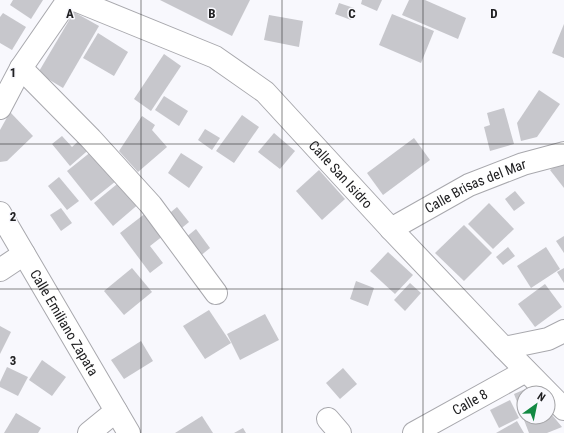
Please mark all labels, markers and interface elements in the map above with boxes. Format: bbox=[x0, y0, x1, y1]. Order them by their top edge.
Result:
text: A bbox=[66, 6, 74, 21]
text: B bbox=[208, 6, 216, 21]
text: C bbox=[348, 6, 356, 21]
text: D bbox=[490, 6, 498, 21]
text: 1 bbox=[10, 65, 16, 80]
street label: Calle San Isidro bbox=[306, 137, 376, 211]
street label: Calle Brisas del Mar bbox=[422, 156, 528, 216]
text: 2 bbox=[10, 209, 17, 224]
street label: Calle Emiliano Zapata bbox=[27, 267, 102, 379]
text: 3 bbox=[10, 353, 16, 368]
north arrow bbox=[516, 385, 556, 425]
street label: Calle 8 bbox=[450, 386, 490, 418]
text: N bbox=[535, 390, 548, 404]

